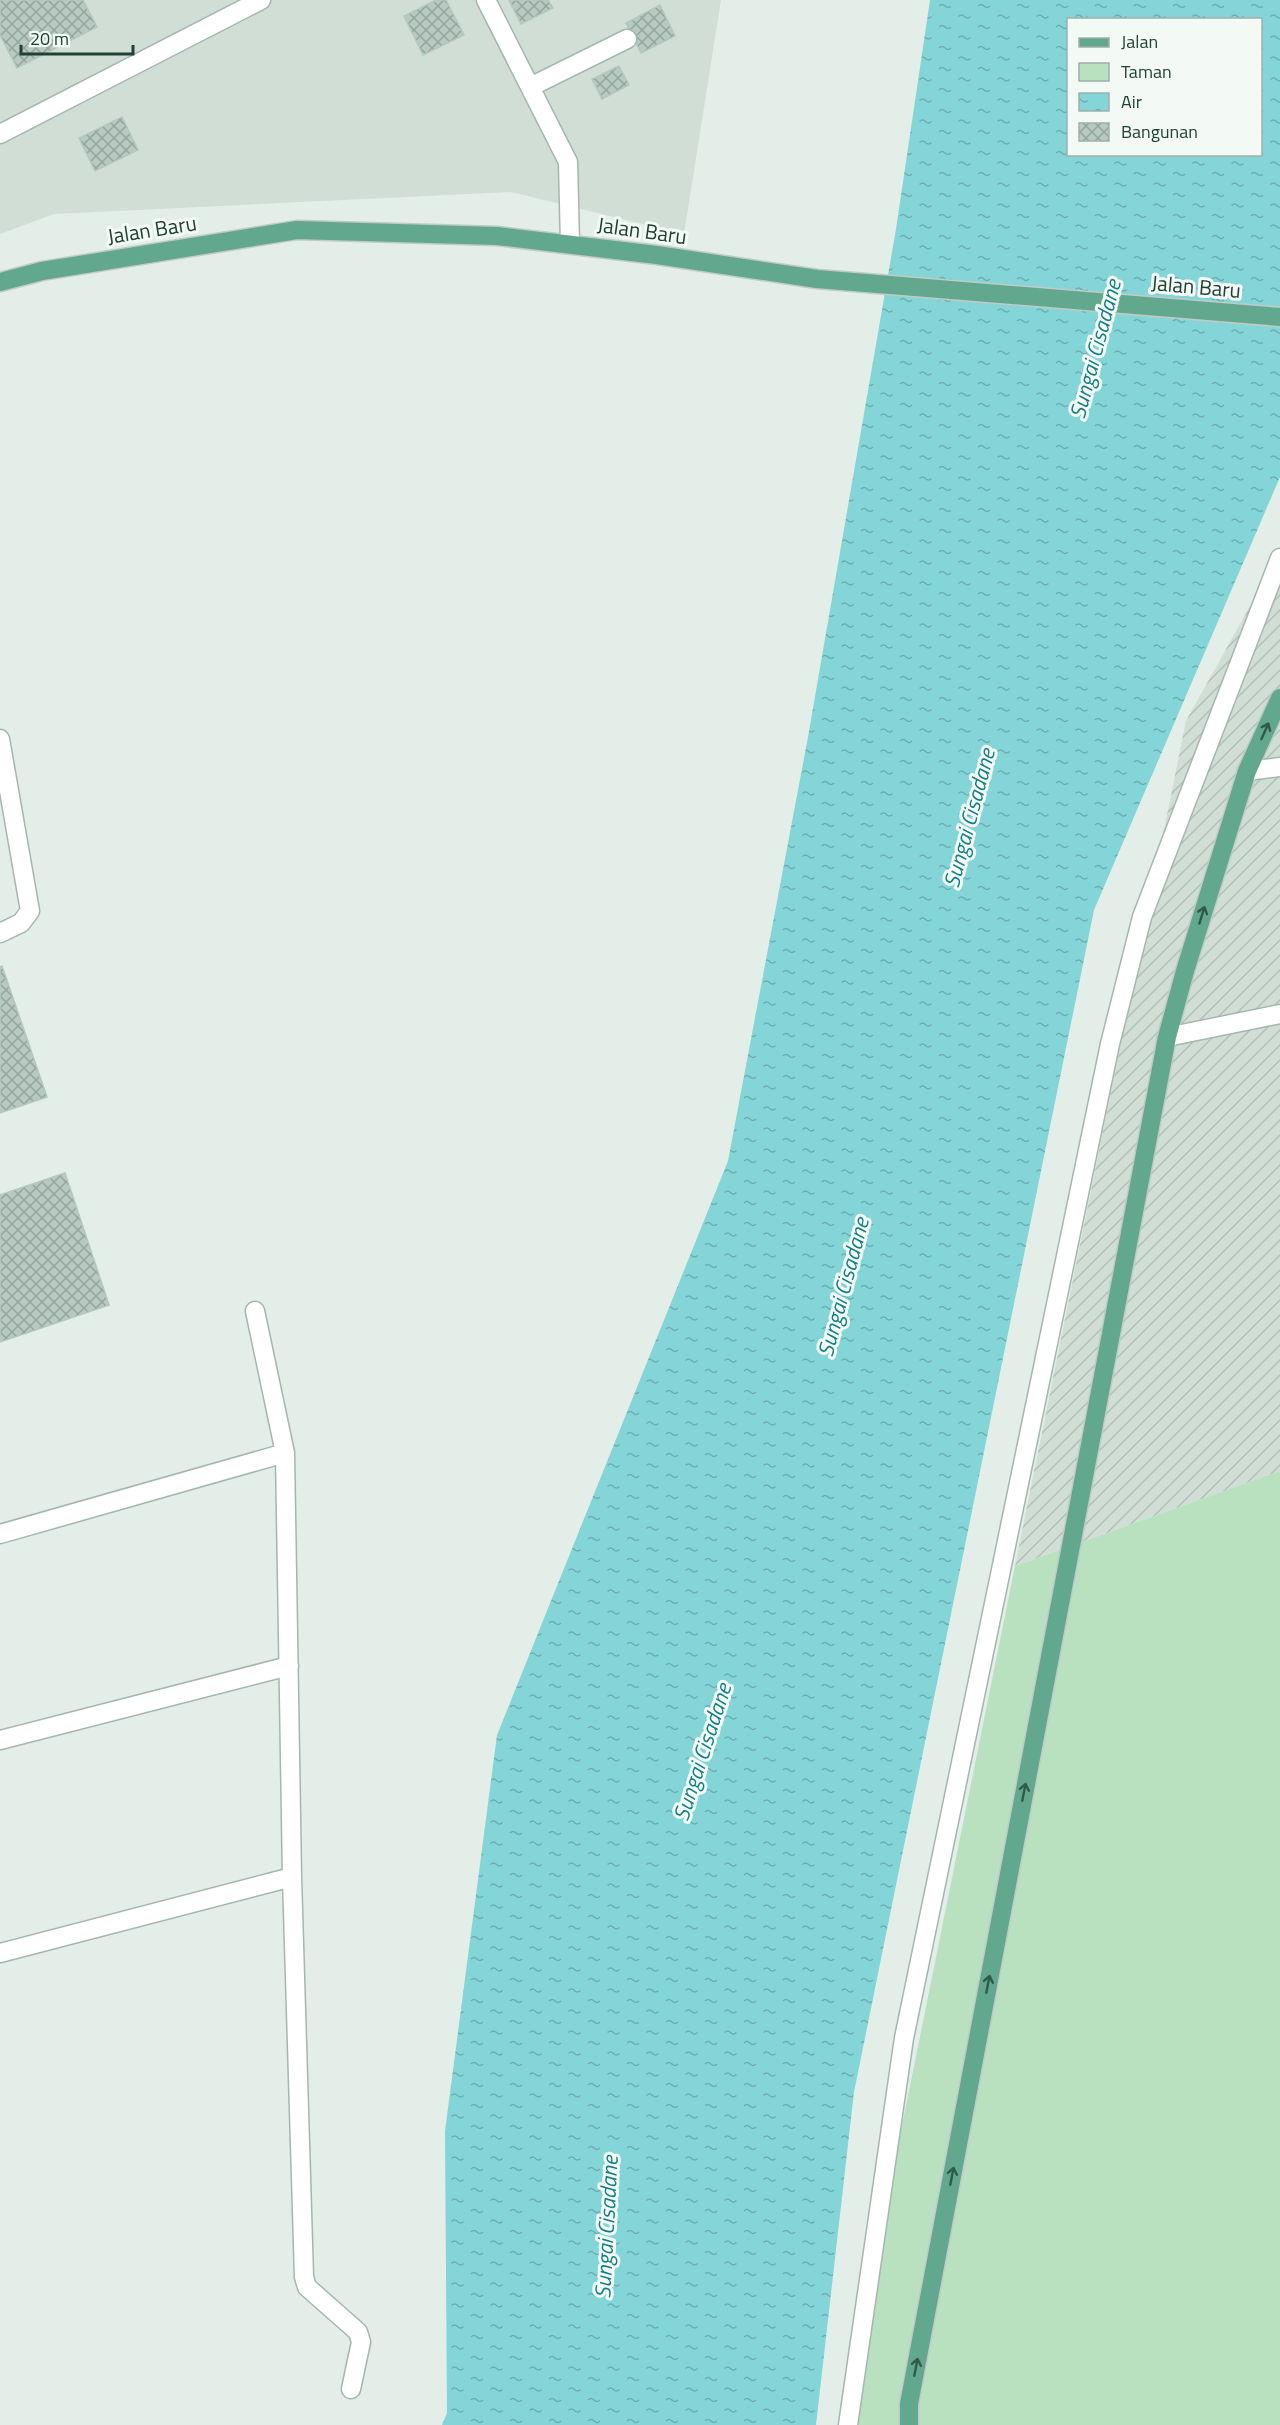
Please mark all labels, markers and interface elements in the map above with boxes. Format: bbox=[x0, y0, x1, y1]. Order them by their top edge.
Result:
scale bar bbox=[21, 18, 134, 56]
legend bbox=[1067, 18, 1262, 156]
text: 20 m bbox=[30, 25, 69, 52]
text: Jalan bbox=[1121, 28, 1158, 55]
text: Taman bbox=[1121, 58, 1172, 85]
text: Air bbox=[1121, 88, 1142, 115]
text: Bangunan bbox=[1121, 118, 1198, 145]
street label: Jalan Baru bbox=[105, 206, 199, 252]
street label: Jalan Baru bbox=[595, 208, 689, 252]
street label: Jalan Baru bbox=[1150, 266, 1242, 306]
water label: Sungai Cisadane bbox=[1060, 274, 1130, 422]
one-way arrow bbox=[1260, 722, 1272, 740]
water label: Sungai Cisadane bbox=[934, 743, 1004, 891]
one-way arrow bbox=[1197, 906, 1208, 925]
water label: Sungai Cisadane bbox=[808, 1212, 878, 1360]
water label: Sungai Cisadane bbox=[664, 1677, 741, 1825]
one-way arrow bbox=[1019, 1783, 1030, 1803]
one-way arrow bbox=[983, 1975, 994, 1994]
water label: Sungai Cisadane bbox=[585, 2153, 627, 2299]
one-way arrow bbox=[947, 2166, 958, 2186]
one-way arrow bbox=[911, 2358, 922, 2377]

